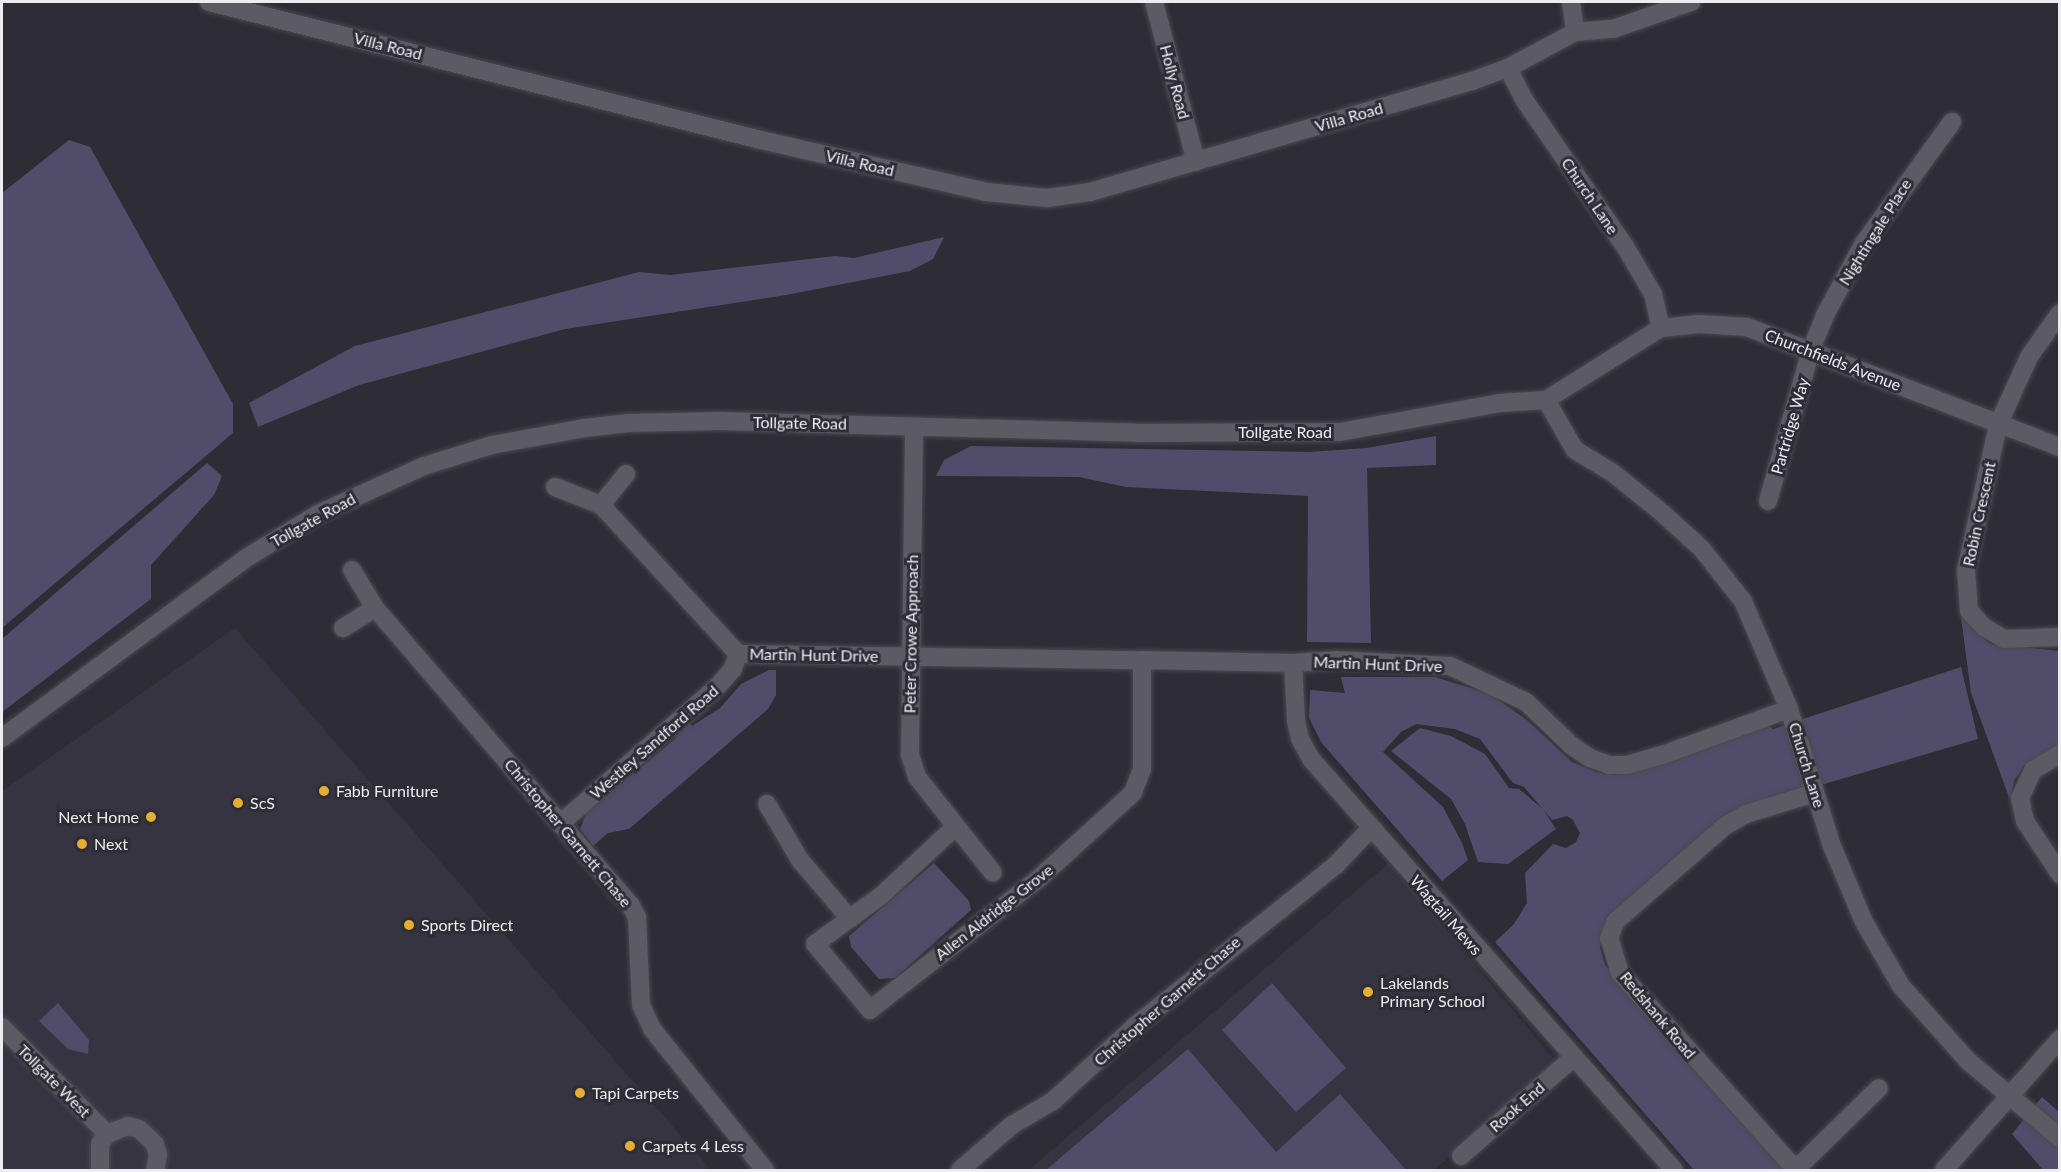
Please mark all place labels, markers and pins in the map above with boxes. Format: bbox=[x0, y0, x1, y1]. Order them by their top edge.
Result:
place label: Fabb Furniture bbox=[336, 781, 438, 801]
marker: Fabb Furniture bbox=[317, 784, 331, 798]
place label: ScS bbox=[250, 793, 275, 813]
marker: ScS bbox=[231, 796, 245, 810]
place label: Next Home bbox=[58, 807, 139, 827]
marker: Next Home bbox=[144, 810, 158, 824]
place label: Next bbox=[94, 834, 128, 854]
marker: Next bbox=[75, 837, 89, 851]
place label: Sports Direct bbox=[421, 915, 513, 935]
marker: Sports Direct bbox=[402, 918, 416, 932]
place label: Lakelands Primary School bbox=[1380, 973, 1486, 1011]
marker: Lakelands Primary School bbox=[1361, 985, 1375, 999]
place label: Tapi Carpets bbox=[592, 1083, 679, 1103]
marker: Tapi Carpets bbox=[573, 1086, 587, 1100]
place label: Carpets 4 Less bbox=[642, 1136, 744, 1156]
marker: Carpets 4 Less bbox=[623, 1139, 637, 1153]

